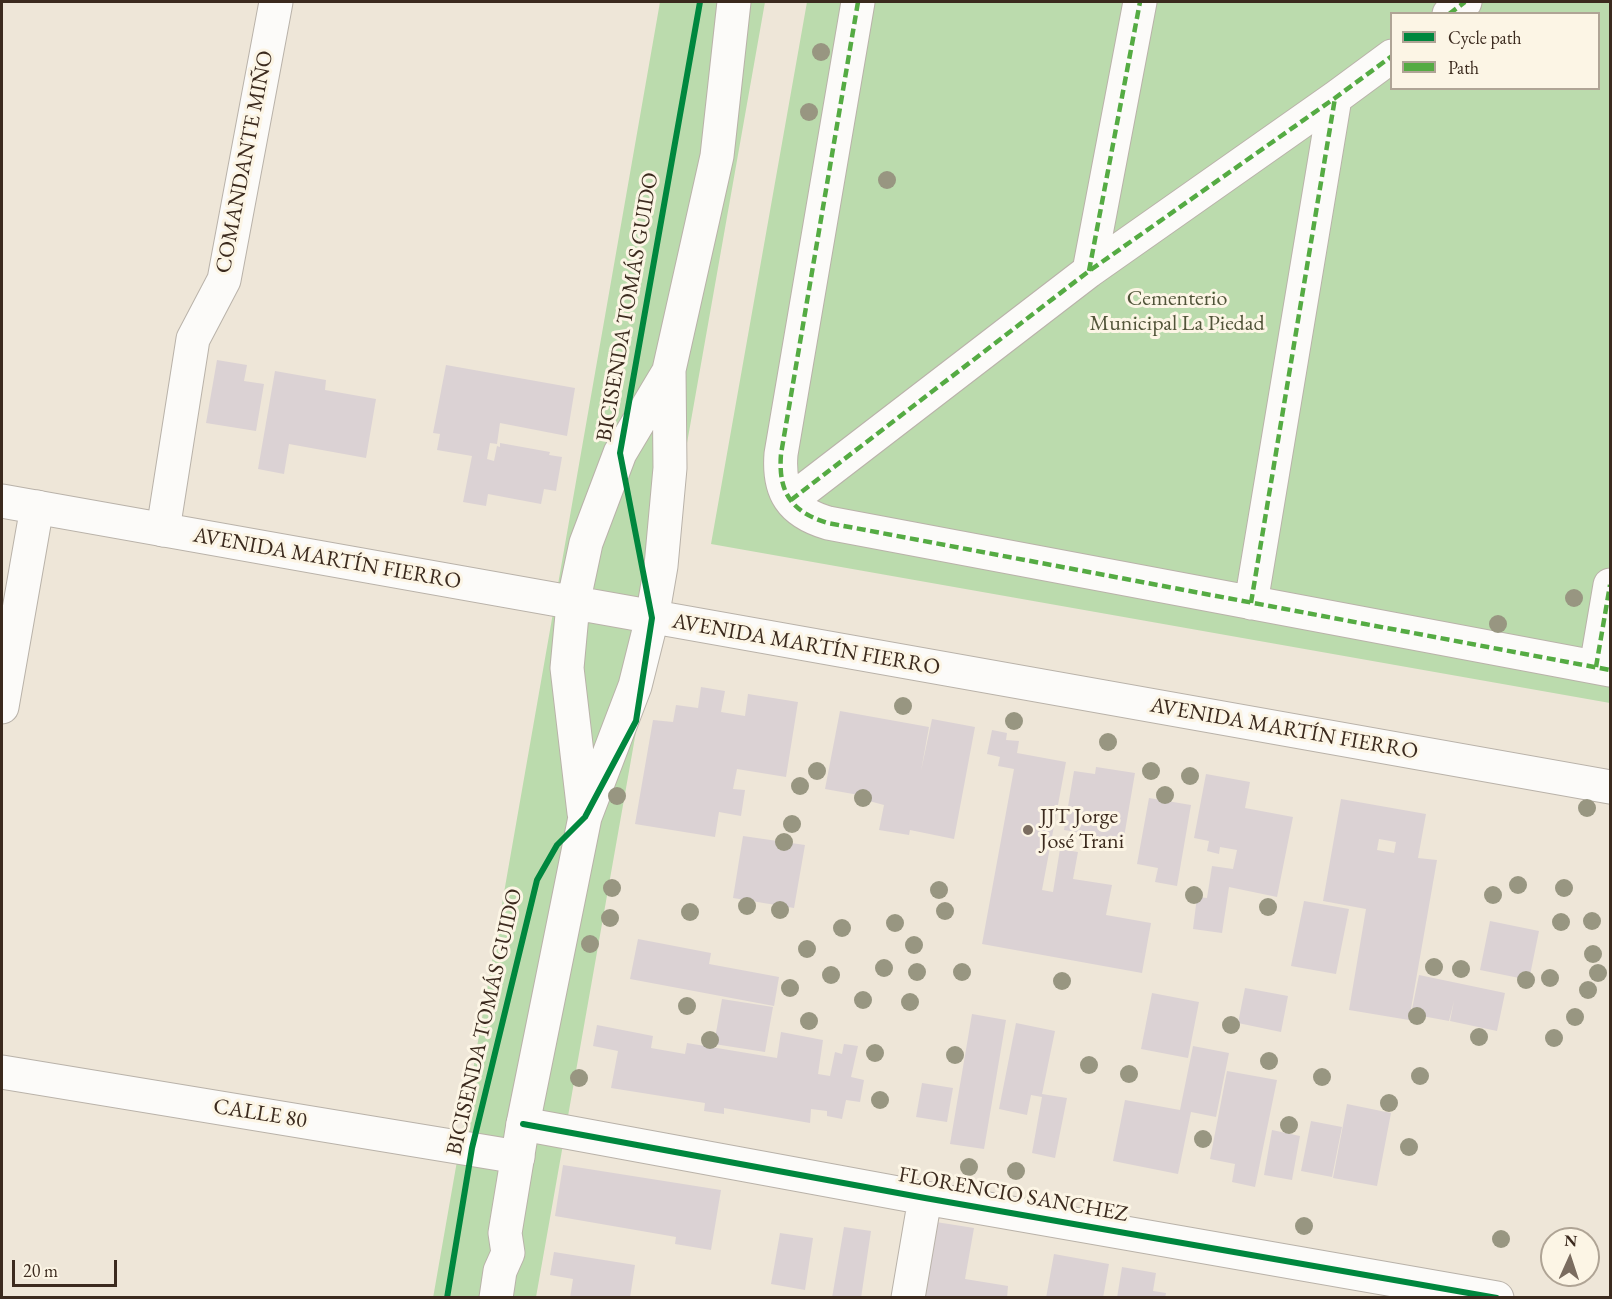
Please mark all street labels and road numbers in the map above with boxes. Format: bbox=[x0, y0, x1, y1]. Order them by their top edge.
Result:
street label: COMANDANTE MIÑO bbox=[210, 48, 280, 276]
street label: BICISENDA TOMÁS GUIDO bbox=[591, 170, 665, 444]
street label: AVENIDA MARTÍN FIERRO bbox=[191, 522, 463, 596]
street label: AVENIDA MARTÍN FIERRO bbox=[670, 608, 942, 682]
street label: AVENIDA MARTÍN FIERRO bbox=[1148, 692, 1420, 766]
street label: BICISENDA TOMÁS GUIDO bbox=[441, 886, 529, 1158]
street label: CALLE 80 bbox=[211, 1094, 309, 1134]
street label: FLORENCIO SANCHEZ bbox=[896, 1162, 1130, 1228]

